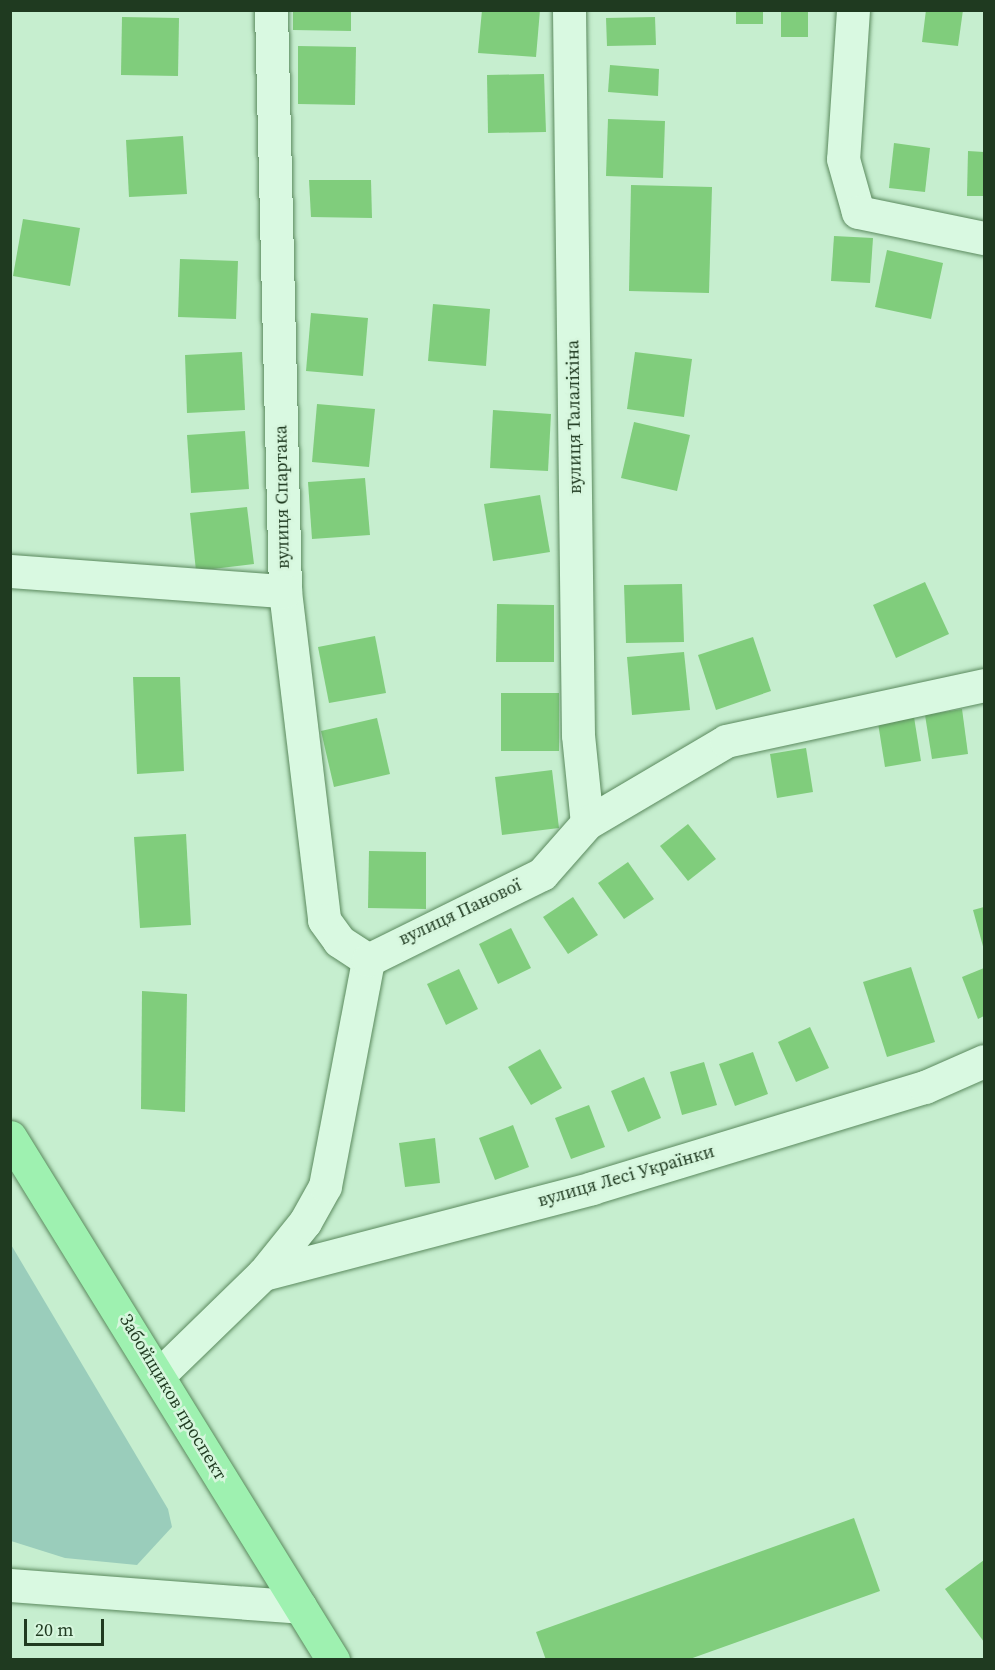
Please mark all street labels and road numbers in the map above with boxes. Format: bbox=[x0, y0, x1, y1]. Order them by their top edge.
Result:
street label: вулиця Талаліхіна bbox=[562, 340, 586, 494]
street label: вулиця Спартака bbox=[270, 425, 294, 569]
street label: вулиця Панової bbox=[395, 874, 525, 950]
street label: вулиця Лесі Українки bbox=[535, 1140, 717, 1212]
street label: Забойщиков проспект bbox=[115, 1310, 231, 1484]

